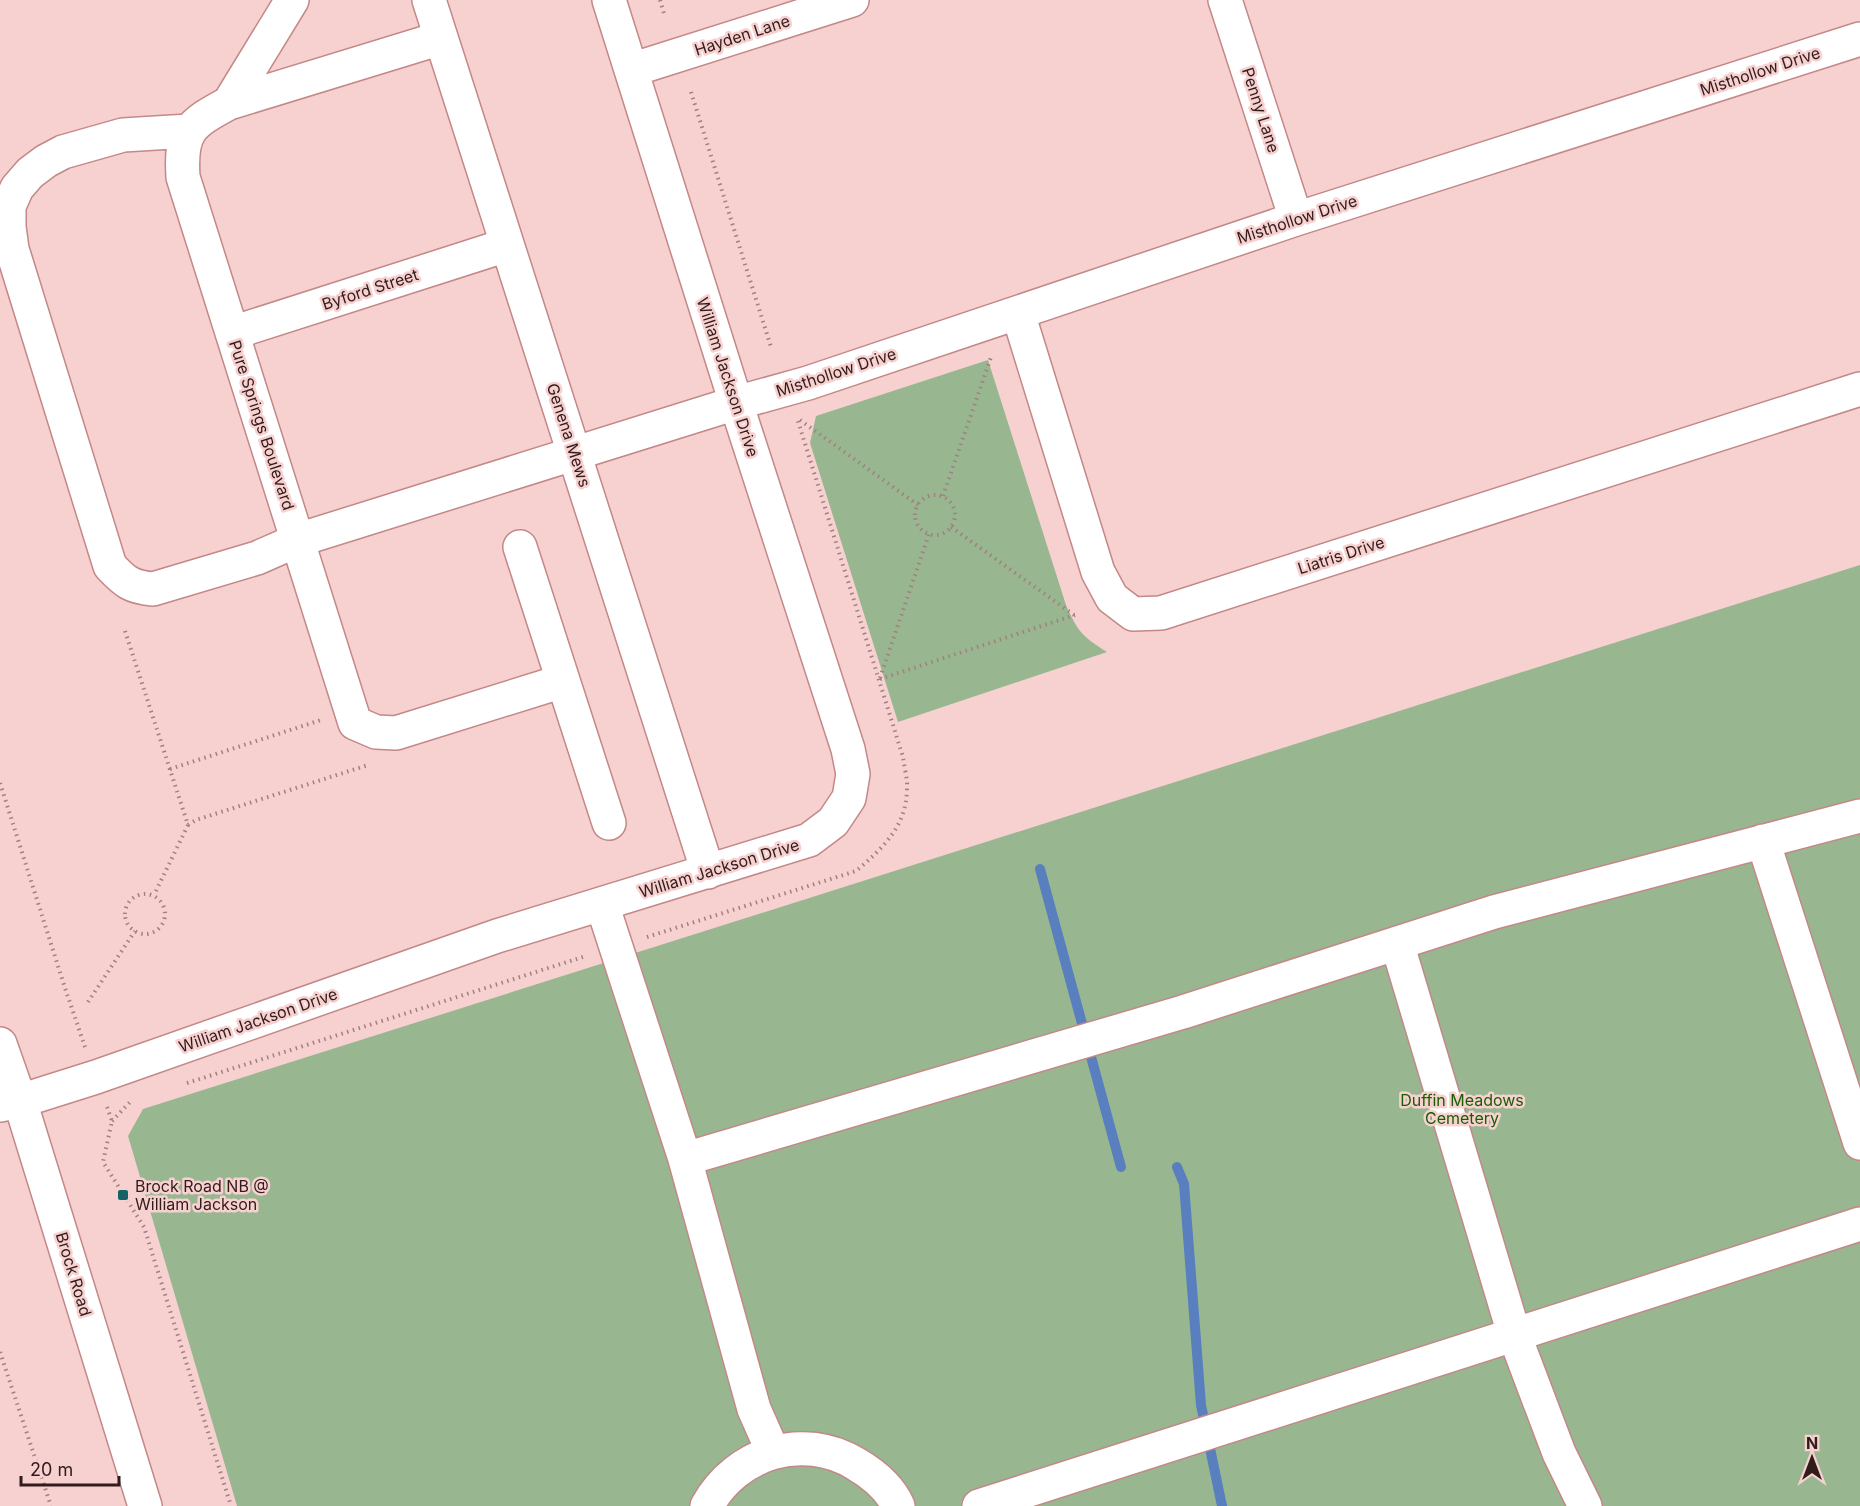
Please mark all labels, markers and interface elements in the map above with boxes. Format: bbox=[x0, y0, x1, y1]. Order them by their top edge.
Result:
street label: Hayden Lane bbox=[692, 10, 792, 60]
street label: Misthollow Drive bbox=[1697, 42, 1823, 100]
street label: Penny Lane bbox=[1238, 65, 1284, 155]
street label: Misthollow Drive bbox=[1234, 190, 1360, 248]
street label: Byford Street bbox=[319, 264, 421, 314]
street label: William Jackson Drive bbox=[693, 295, 763, 459]
street label: Pure Springs Boulevard bbox=[225, 337, 299, 513]
street label: Misthollow Drive bbox=[773, 343, 899, 401]
street label: Genena Mews bbox=[543, 381, 595, 489]
street label: Liatris Drive bbox=[1295, 532, 1387, 578]
street label: William Jackson Drive bbox=[636, 834, 802, 902]
street label: William Jackson Drive bbox=[176, 983, 340, 1057]
park label: Duffin Meadows Cemetery bbox=[1400, 1090, 1524, 1128]
place label: Brock Road NB @ William Jackson bbox=[135, 1176, 269, 1214]
marker: Brock Road NB @ William Jackson bbox=[116, 1188, 130, 1202]
street label: Brock Road bbox=[52, 1230, 96, 1318]
north arrow bbox=[1782, 1428, 1842, 1488]
text: N bbox=[1806, 1433, 1818, 1453]
scale bar bbox=[21, 1449, 118, 1487]
text: 20 m bbox=[30, 1459, 73, 1480]

